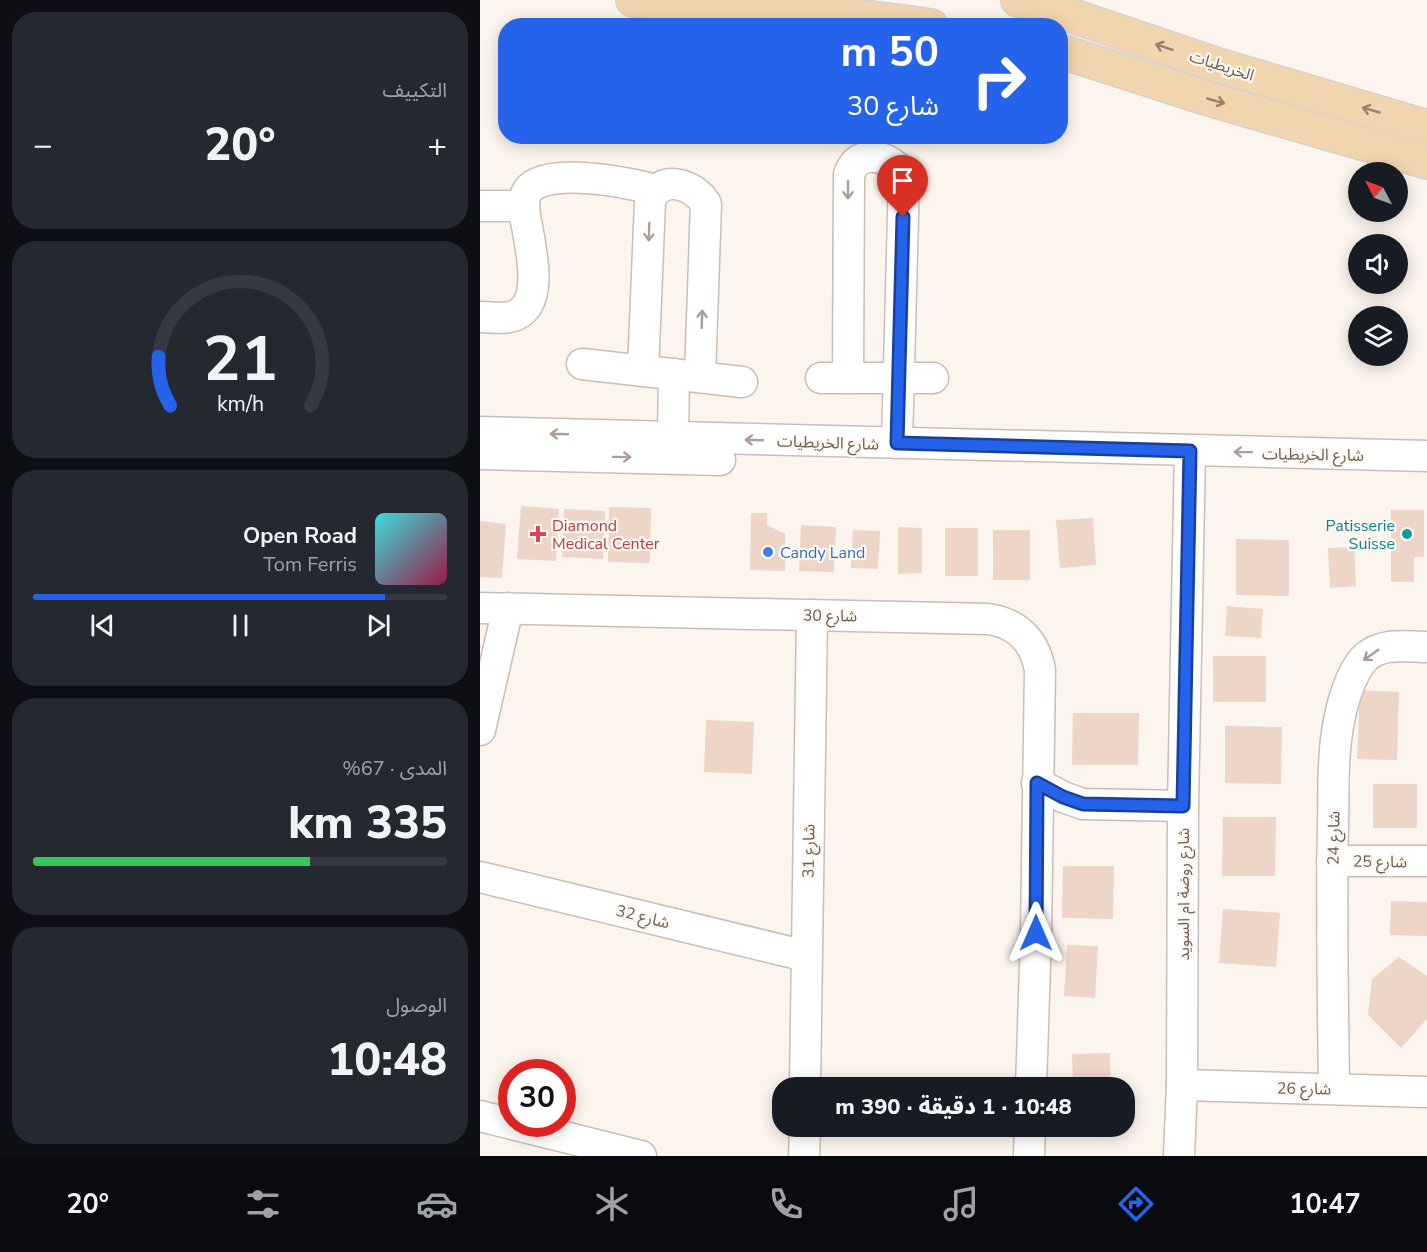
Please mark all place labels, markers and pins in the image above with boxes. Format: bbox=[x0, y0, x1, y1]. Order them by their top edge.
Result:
pin bbox=[877, 155, 928, 217]
place label: Diamond Medical Center bbox=[552, 515, 660, 555]
place label: Patisserie Suisse bbox=[1326, 515, 1395, 555]
marker: Diamond Medical Center bbox=[529, 525, 547, 543]
marker: Patisserie Suisse bbox=[1400, 527, 1414, 541]
place label: Candy Land bbox=[780, 542, 865, 564]
marker: Candy Land bbox=[761, 545, 775, 559]

